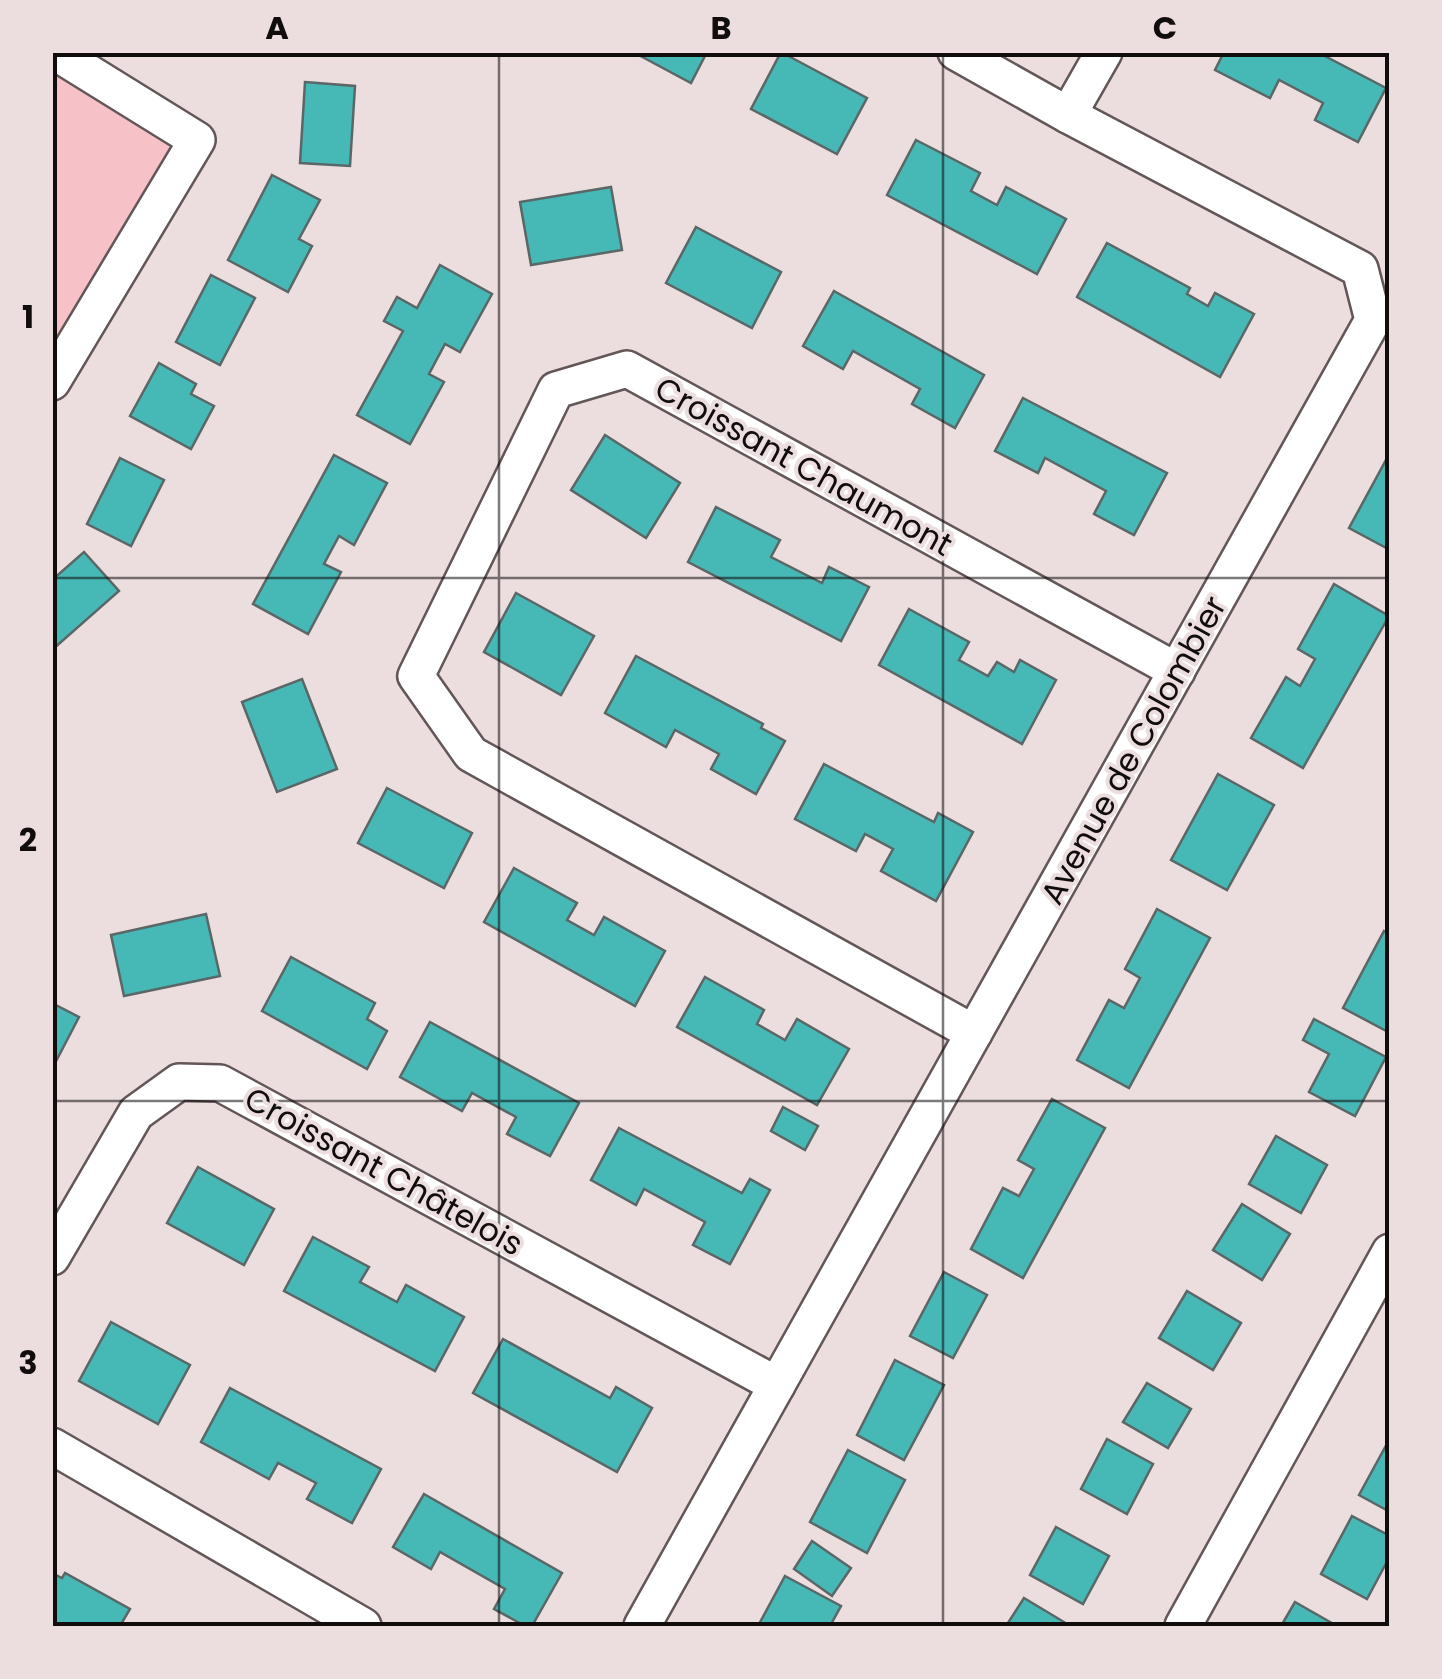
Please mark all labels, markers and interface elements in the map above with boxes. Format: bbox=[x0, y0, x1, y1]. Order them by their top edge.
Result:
text: A bbox=[265, 5, 289, 50]
text: B bbox=[710, 5, 732, 50]
text: C bbox=[1153, 5, 1177, 50]
text: 1 bbox=[22, 294, 34, 339]
street label: Croissant Chaumont bbox=[647, 365, 961, 567]
street label: Avenue de Colombier bbox=[1029, 588, 1237, 912]
text: 2 bbox=[19, 817, 37, 862]
street label: Croissant Châtelois bbox=[237, 1076, 531, 1266]
text: 3 bbox=[18, 1340, 38, 1385]

